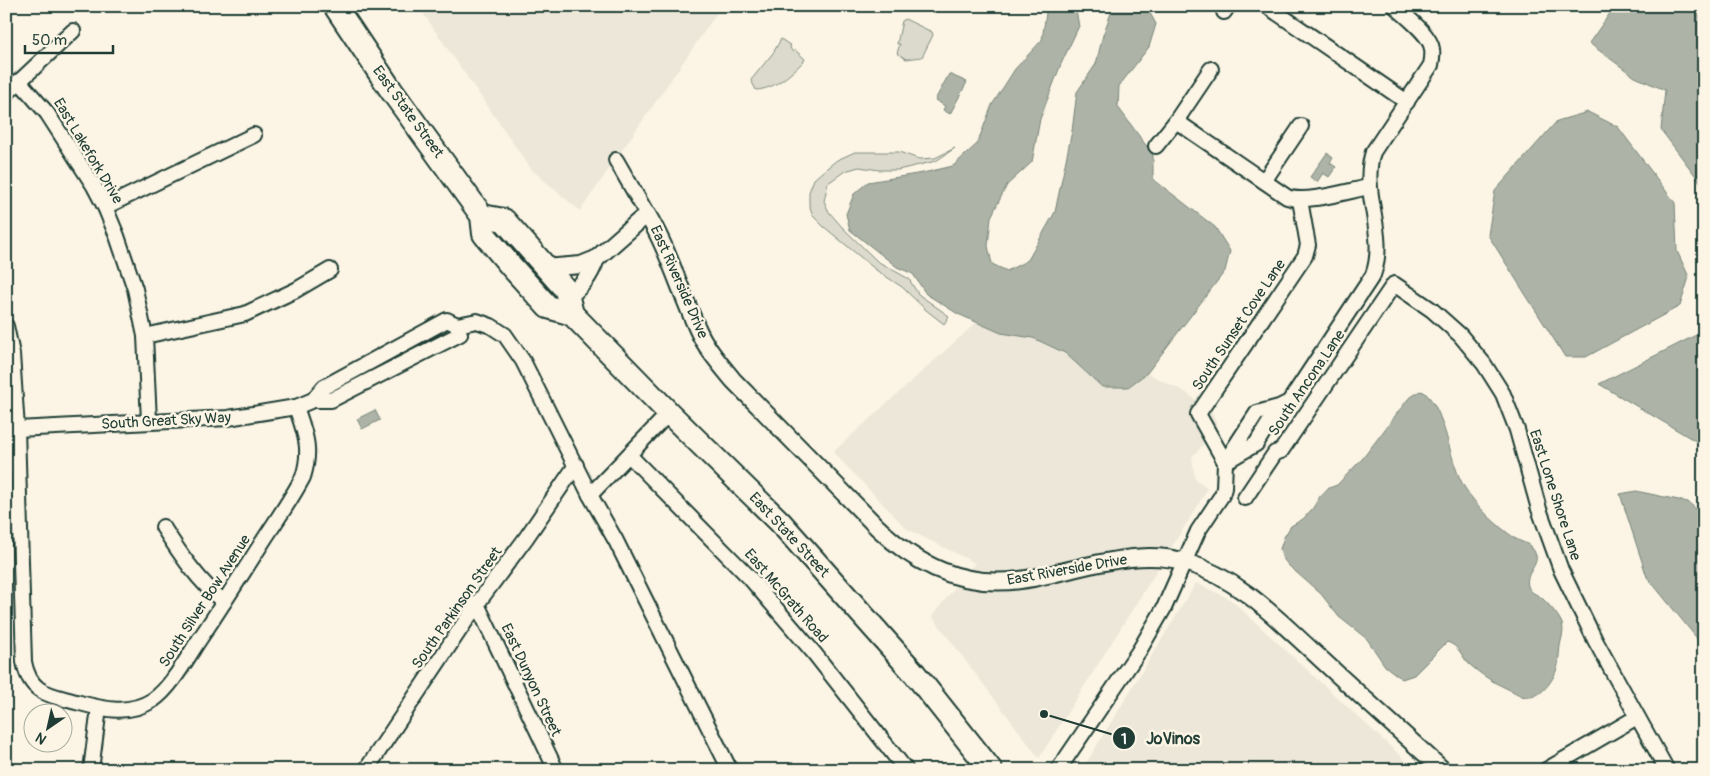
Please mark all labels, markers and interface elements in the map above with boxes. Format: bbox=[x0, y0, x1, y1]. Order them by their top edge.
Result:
scale bar bbox=[25, 22, 112, 54]
text: 50 m bbox=[32, 31, 67, 50]
street label: East State Street bbox=[368, 62, 448, 163]
street label: East Lakefork Drive bbox=[49, 95, 127, 208]
street label: East Riverside Drive bbox=[646, 223, 713, 342]
street label: South Sunset Cove Lane bbox=[1188, 255, 1290, 394]
street label: South Ancona Lane bbox=[1264, 326, 1350, 440]
street label: South Great Sky Way bbox=[101, 408, 232, 434]
street label: East Lone Shore Lane bbox=[1525, 427, 1585, 564]
street label: East State Street bbox=[745, 488, 834, 582]
street label: South Silver Bow Avenue bbox=[155, 531, 255, 671]
street label: South Parkinson Street bbox=[408, 543, 507, 673]
street label: East McGrath Road bbox=[740, 545, 832, 647]
street label: East Riverside Drive bbox=[1005, 550, 1129, 590]
street label: East Dunyon Street bbox=[497, 621, 566, 740]
north arrow bbox=[22, 704, 72, 754]
callout: JoVinos bbox=[1112, 723, 1210, 754]
text: N bbox=[32, 729, 50, 748]
text: JoVinos bbox=[1146, 729, 1201, 749]
text: 1 bbox=[1121, 730, 1127, 749]

